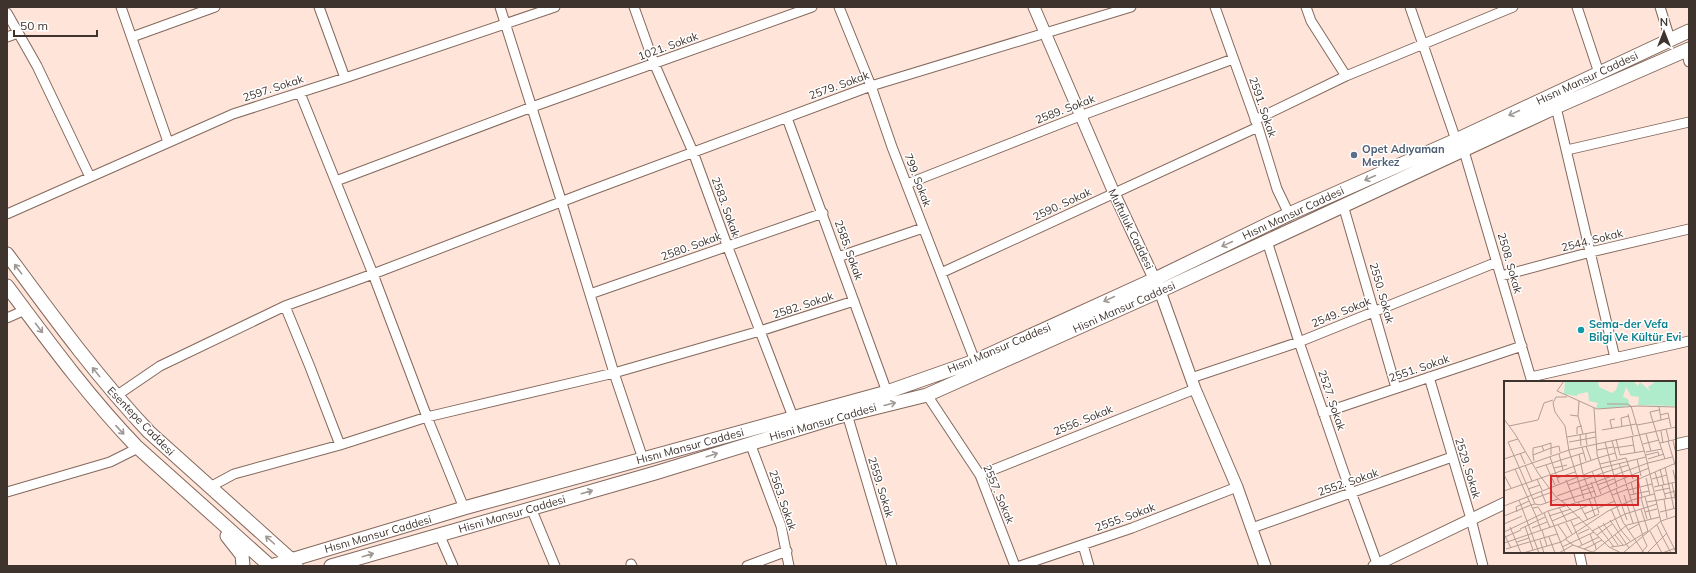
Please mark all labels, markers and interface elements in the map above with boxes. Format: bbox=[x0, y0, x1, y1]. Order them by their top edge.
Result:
scale bar bbox=[14, 12, 97, 38]
north arrow bbox=[1644, 12, 1684, 52]
text: N bbox=[1660, 15, 1668, 29]
text: 50 m bbox=[20, 18, 48, 33]
street label: 1021. Sokak bbox=[636, 29, 700, 63]
street label: Hısnı Mansur Caddesi bbox=[1534, 48, 1640, 108]
street label: 2579. Sokak bbox=[807, 68, 871, 102]
street label: 2597. Sokak bbox=[241, 72, 305, 104]
street label: 2591. Sokak bbox=[1246, 75, 1280, 139]
street label: 2589. Sokak bbox=[1033, 91, 1097, 127]
one-way arrow bbox=[1509, 110, 1521, 117]
place label: Opet Adıyaman Merkez bbox=[1362, 142, 1445, 169]
marker: Opet Adıyaman Merkez bbox=[1349, 150, 1359, 160]
street label: 799. Sokak bbox=[901, 151, 935, 209]
street label: 2583. Sokak bbox=[709, 175, 743, 239]
one-way arrow bbox=[1365, 175, 1377, 182]
street label: Hısnı Mansur Caddesi bbox=[1240, 183, 1346, 243]
street label: 2590. Sokak bbox=[1031, 184, 1094, 224]
street label: Muftuluk Caddesi bbox=[1105, 186, 1157, 272]
street label: 2585. Sokak bbox=[832, 218, 866, 282]
street label: 2544. Sokak bbox=[1560, 226, 1624, 254]
street label: 2580. Sokak bbox=[659, 229, 723, 263]
street label: 2508. Sokak bbox=[1495, 231, 1525, 295]
one-way arrow bbox=[1221, 241, 1233, 248]
street label: 2550. Sokak bbox=[1367, 261, 1397, 325]
one-way arrow bbox=[14, 263, 22, 274]
street label: Hisni Mansur Caddesi bbox=[1071, 278, 1177, 336]
street label: 2582. Sokak bbox=[771, 289, 835, 321]
street label: 2549. Sokak bbox=[1309, 294, 1373, 330]
one-way arrow bbox=[1104, 296, 1116, 303]
place label: Sema-der Vefa Bilgi Ve Kültür Evi bbox=[1589, 317, 1681, 344]
street label: Hısnı Mansur Caddesi bbox=[945, 320, 1053, 376]
one-way arrow bbox=[34, 323, 43, 334]
marker: Sema-der Vefa Bilgi Ve Kültür Evi bbox=[1576, 325, 1586, 335]
street label: 2551. Sokak bbox=[1387, 351, 1451, 385]
one-way arrow bbox=[92, 367, 100, 378]
street label: 2527. Sokak bbox=[1315, 368, 1349, 432]
inset map bbox=[1504, 381, 1676, 553]
street label: Esentepe Caddesi bbox=[104, 384, 178, 458]
one-way arrow bbox=[884, 399, 897, 407]
street label: Hisni Mansur Caddesi bbox=[768, 400, 878, 444]
street label: 2556. Sokak bbox=[1051, 402, 1115, 438]
one-way arrow bbox=[116, 424, 125, 435]
street label: Hısnı Mansur Caddesi bbox=[635, 425, 745, 467]
street label: 2529. Sokak bbox=[1452, 436, 1484, 500]
one-way arrow bbox=[705, 451, 718, 458]
street label: 2559. Sokak bbox=[865, 455, 897, 519]
street label: 2557. Sokak bbox=[980, 462, 1018, 526]
street label: 2552. Sokak bbox=[1316, 465, 1380, 499]
street label: 2563. Sokak bbox=[766, 468, 800, 532]
one-way arrow bbox=[580, 488, 593, 496]
street label: Hisni Mansur Caddesi bbox=[457, 492, 567, 536]
street label: 2555. Sokak bbox=[1093, 500, 1157, 534]
street label: Hısnı Mansur Caddesi bbox=[323, 512, 433, 556]
one-way arrow bbox=[265, 536, 275, 545]
one-way arrow bbox=[361, 551, 374, 558]

